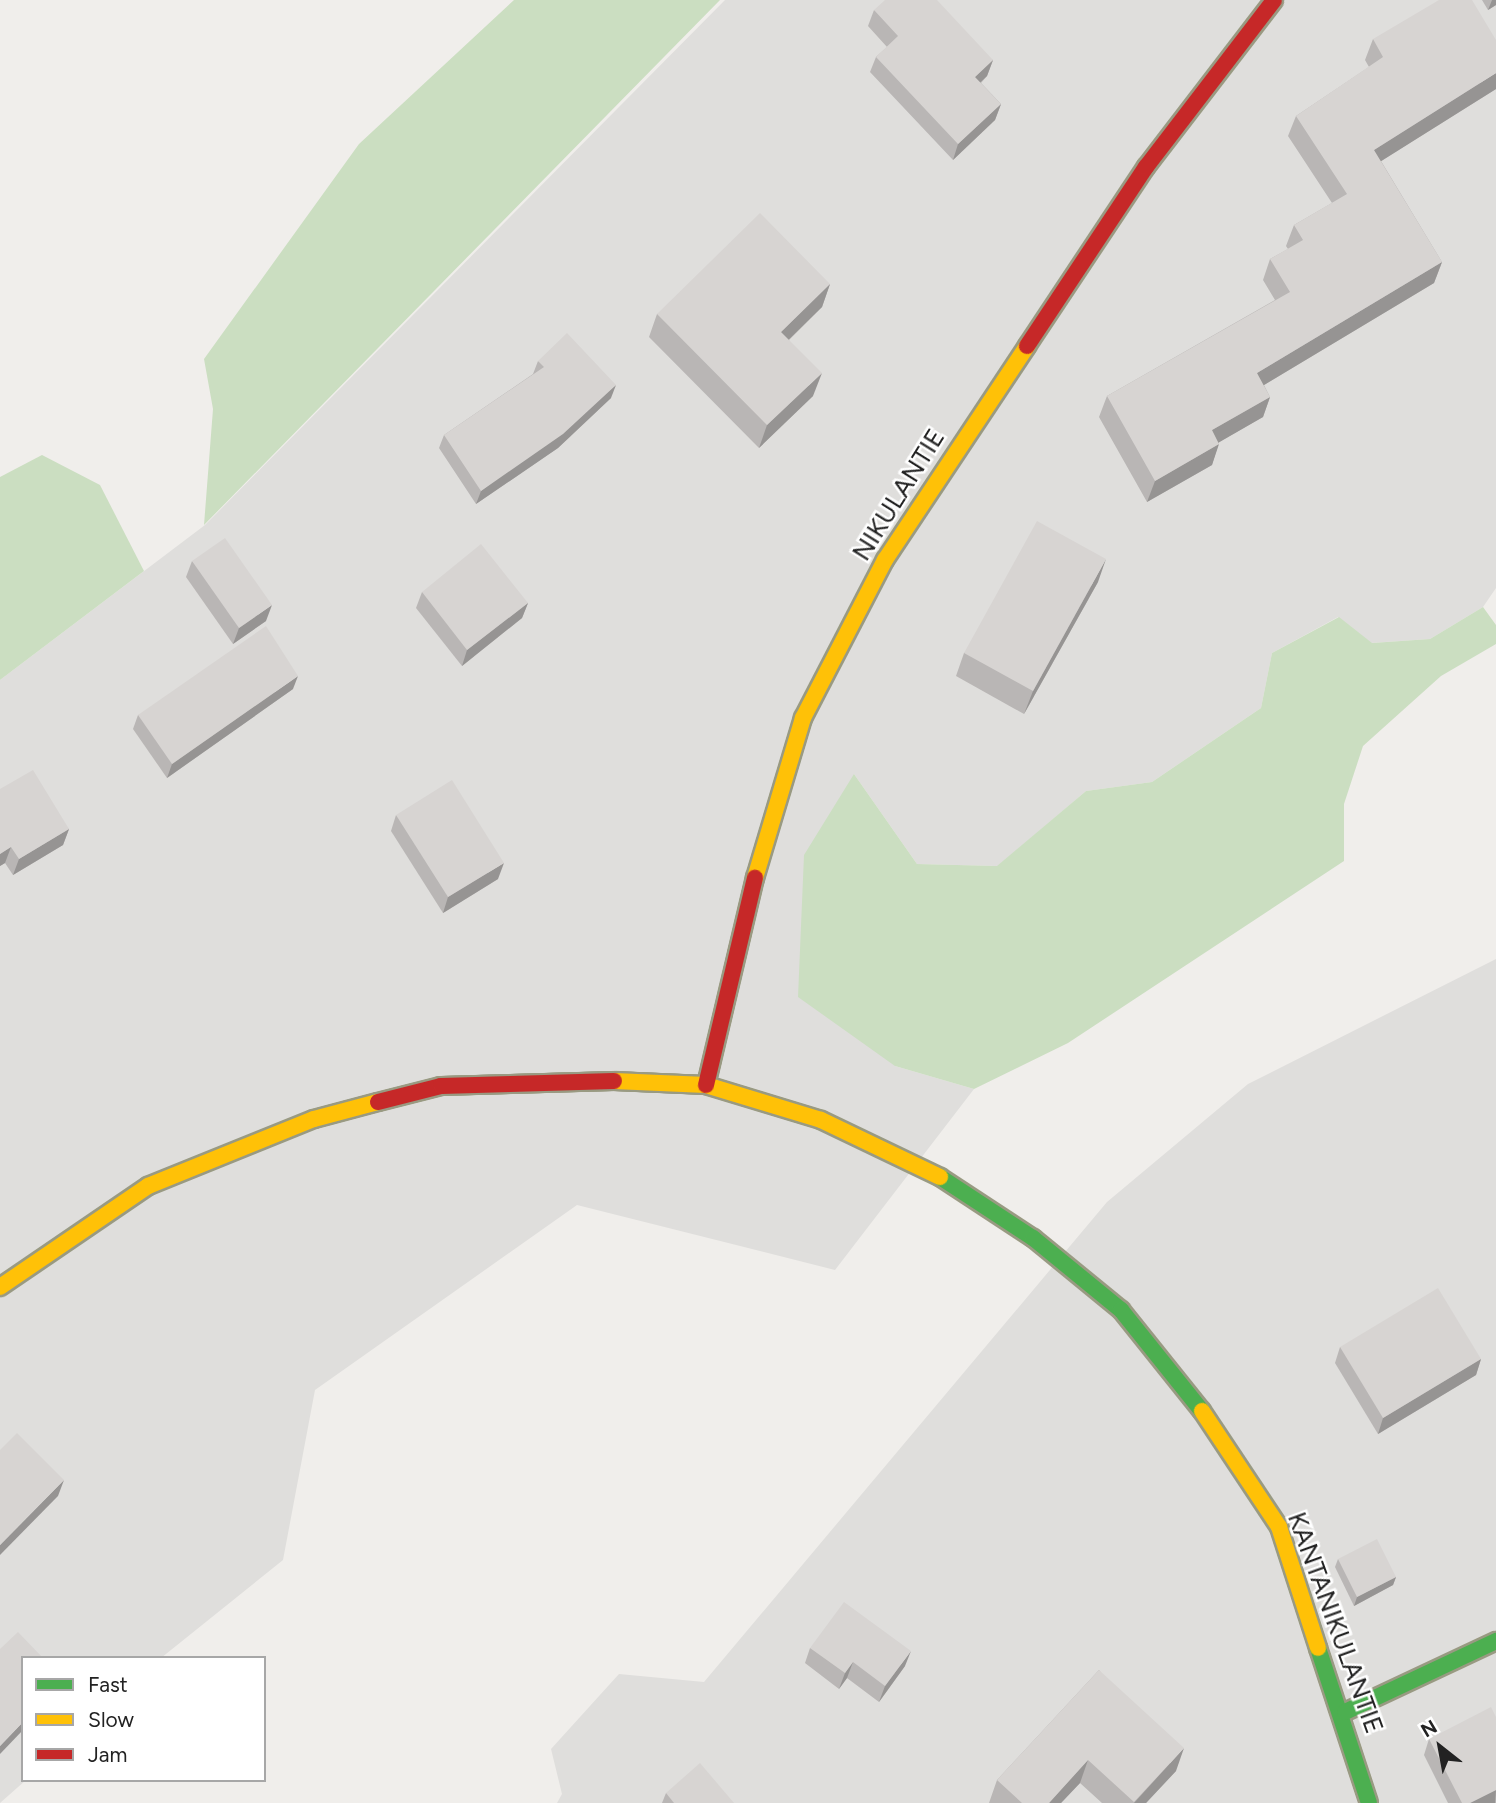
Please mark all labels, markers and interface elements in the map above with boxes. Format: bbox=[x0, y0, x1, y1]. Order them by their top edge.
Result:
street label: NIKULANTIE bbox=[846, 423, 952, 567]
street label: KANTANIKULANTIE bbox=[1280, 1508, 1390, 1738]
legend bbox=[21, 1656, 266, 1782]
text: Fast bbox=[88, 1672, 128, 1697]
text: Slow bbox=[88, 1707, 134, 1732]
north arrow bbox=[1405, 1712, 1475, 1782]
text: N bbox=[1417, 1715, 1441, 1742]
text: Jam bbox=[88, 1742, 127, 1767]

